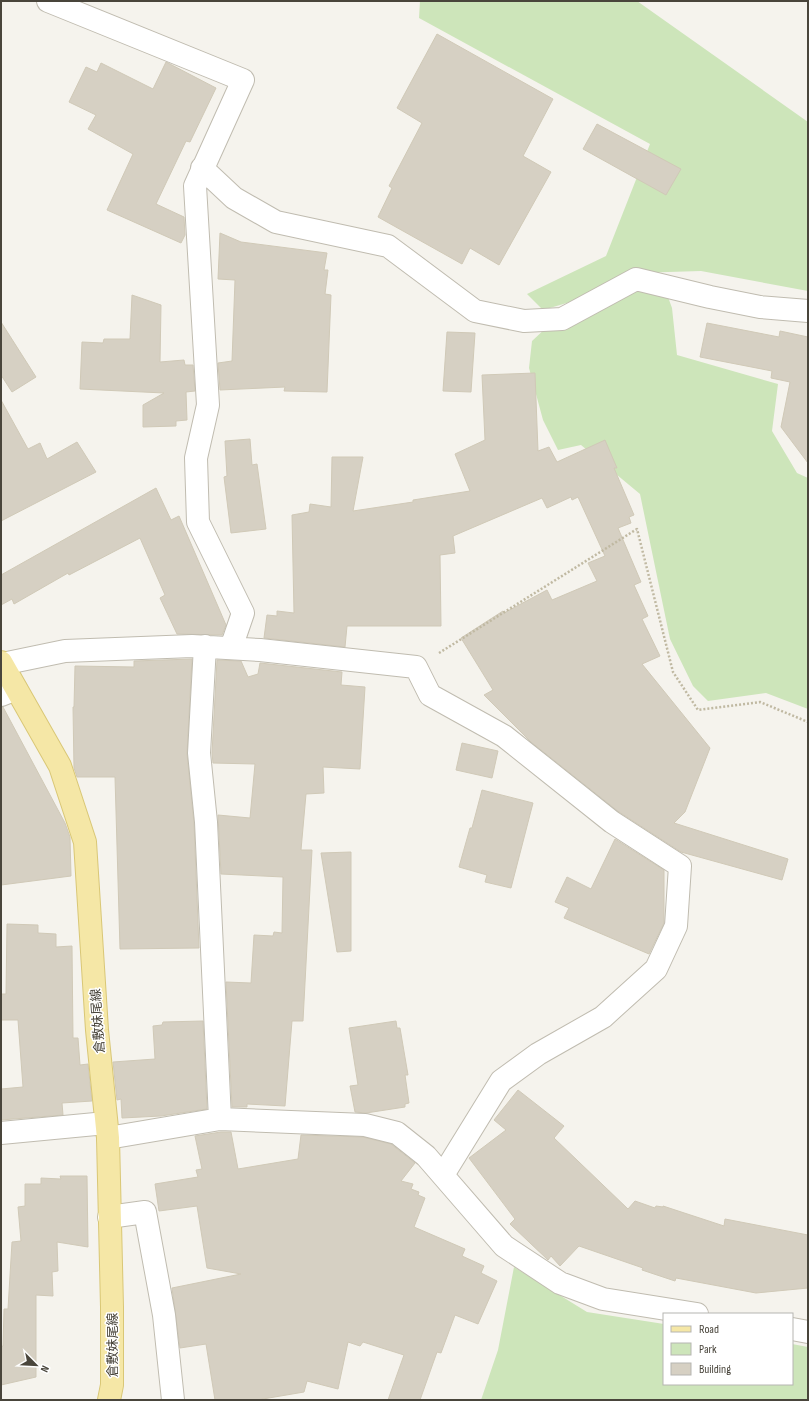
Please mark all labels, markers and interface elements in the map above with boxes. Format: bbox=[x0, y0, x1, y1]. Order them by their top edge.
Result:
street label: 倉敷妹尾線 bbox=[88, 988, 108, 1054]
street label: 倉敷妹尾線 bbox=[105, 1312, 121, 1378]
legend bbox=[663, 1313, 793, 1385]
text: Road bbox=[699, 1322, 719, 1337]
text: Park bbox=[699, 1342, 717, 1357]
north arrow bbox=[16, 1345, 56, 1385]
text: Building bbox=[699, 1362, 731, 1377]
text: N bbox=[37, 1364, 52, 1374]

